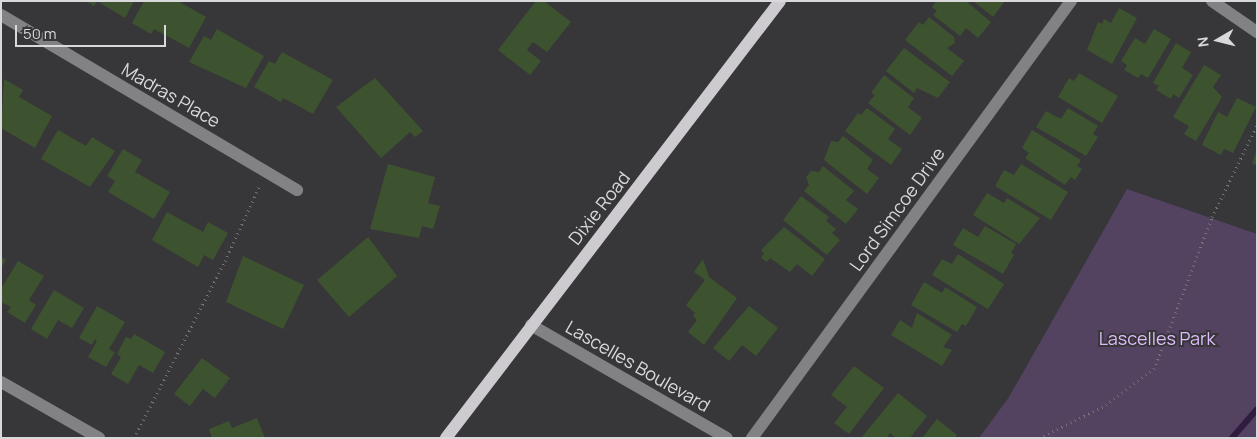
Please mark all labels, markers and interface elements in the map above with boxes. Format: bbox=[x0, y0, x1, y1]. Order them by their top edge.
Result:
scale bar bbox=[18, 15, 169, 47]
north arrow bbox=[1193, 15, 1243, 65]
text: 50 m bbox=[23, 23, 57, 44]
text: N bbox=[1193, 36, 1213, 48]
street label: Madras Place bbox=[118, 58, 224, 132]
street label: Lord Simcoe Drive bbox=[845, 143, 949, 275]
street label: Dixie Road bbox=[564, 167, 634, 249]
street label: Lascelles Boulevard bbox=[562, 316, 714, 416]
park label: Lascelles Park bbox=[1099, 327, 1215, 349]

